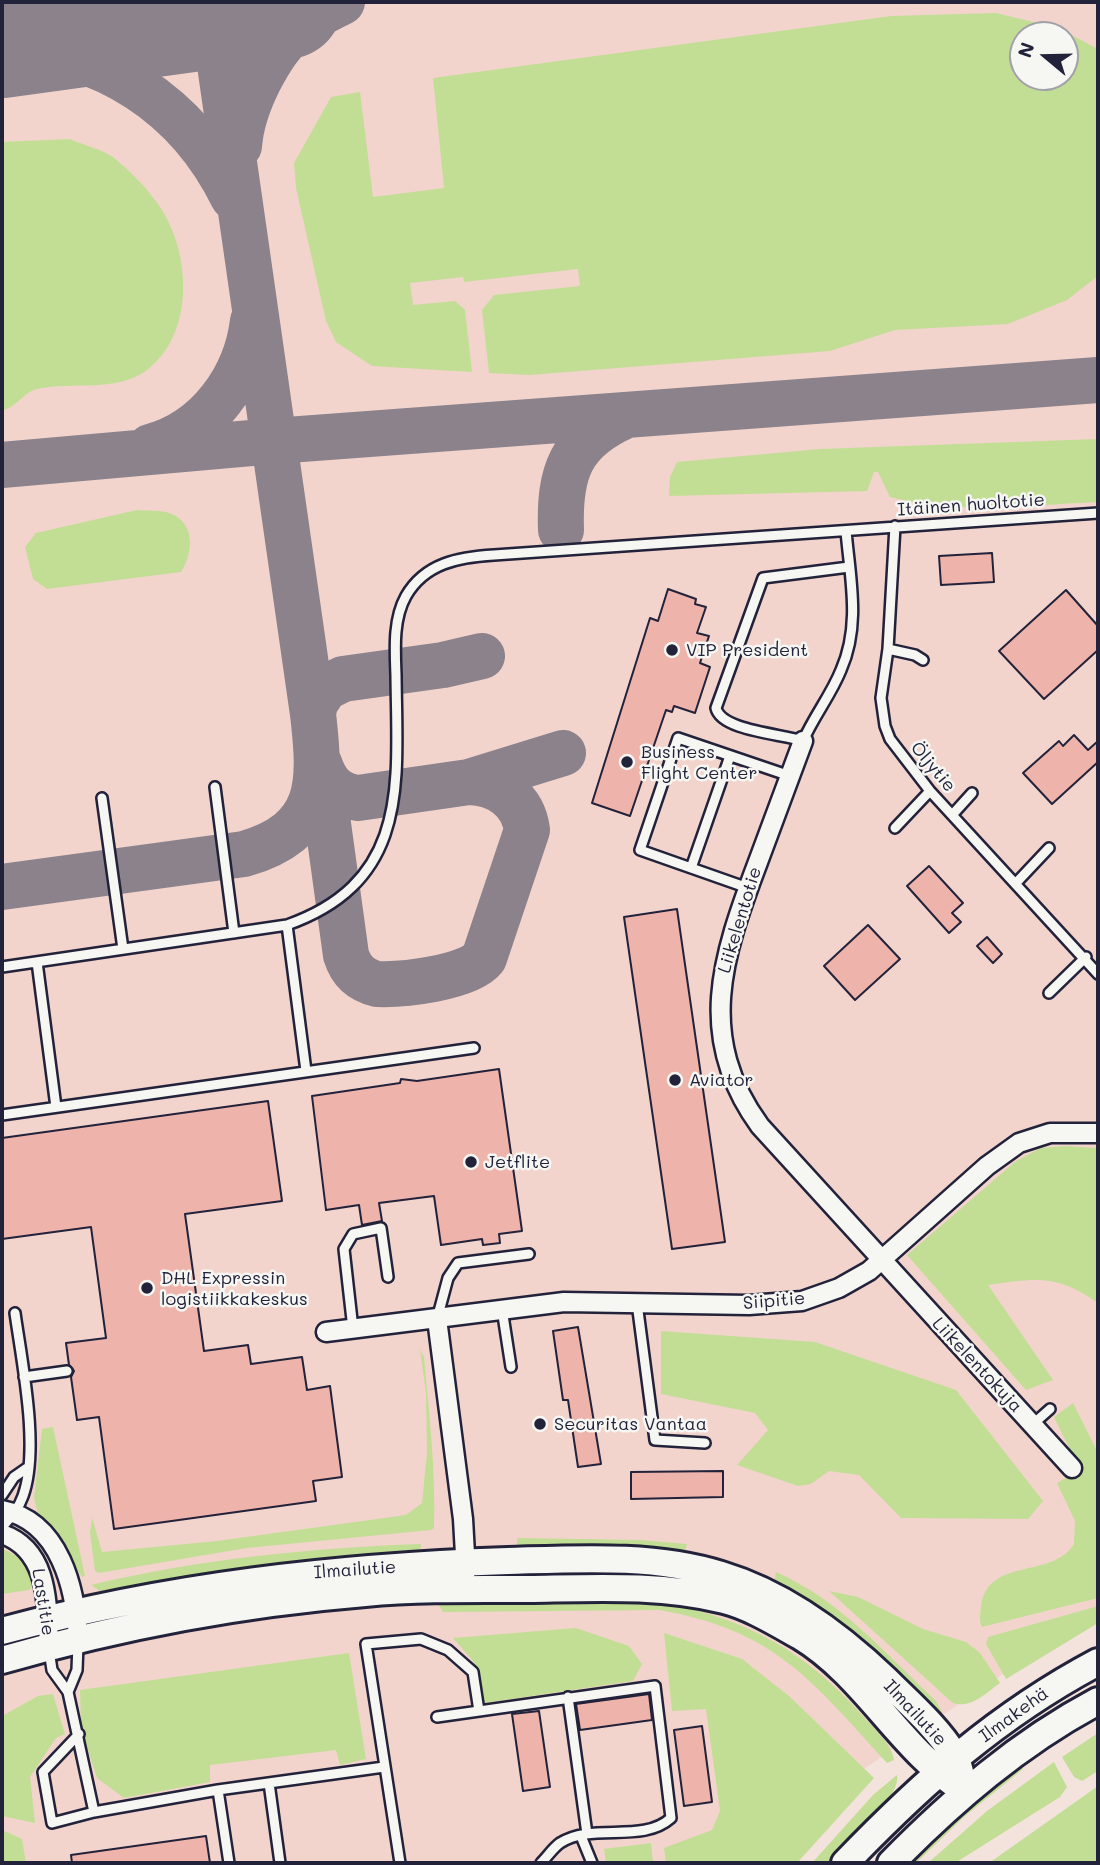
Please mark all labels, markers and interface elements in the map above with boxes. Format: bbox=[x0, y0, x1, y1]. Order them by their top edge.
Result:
north arrow bbox=[1009, 21, 1079, 91]
text: N bbox=[1011, 39, 1040, 61]
street label: Itäinen huoltotie bbox=[897, 489, 1045, 521]
place label: VIP President bbox=[686, 639, 808, 661]
marker: VIP President bbox=[664, 642, 680, 658]
street label: Öljytie bbox=[906, 738, 960, 796]
place label: Business Flight Center bbox=[641, 741, 757, 784]
marker: Business Flight Center bbox=[619, 754, 635, 770]
street label: Liikelentotie bbox=[714, 864, 766, 976]
place label: Aviator bbox=[689, 1069, 754, 1091]
marker: Aviator bbox=[667, 1072, 683, 1088]
place label: Jetflite bbox=[485, 1151, 550, 1173]
marker: Jetflite bbox=[463, 1154, 479, 1170]
place label: DHL Expressin logistiikkakeskus bbox=[161, 1267, 308, 1310]
marker: DHL Expressin logistiikkakeskus bbox=[139, 1280, 155, 1296]
street label: Siipitie bbox=[742, 1288, 806, 1314]
street label: Liikelentokuja bbox=[927, 1313, 1027, 1417]
place label: Securitas Vantaa bbox=[554, 1413, 707, 1435]
marker: Securitas Vantaa bbox=[532, 1416, 548, 1432]
street label: Ilmailutie bbox=[313, 1556, 397, 1584]
street label: Lastitie bbox=[27, 1567, 59, 1637]
street label: Ilmailutie bbox=[879, 1676, 951, 1750]
street label: Ilmakehä bbox=[975, 1683, 1053, 1747]

